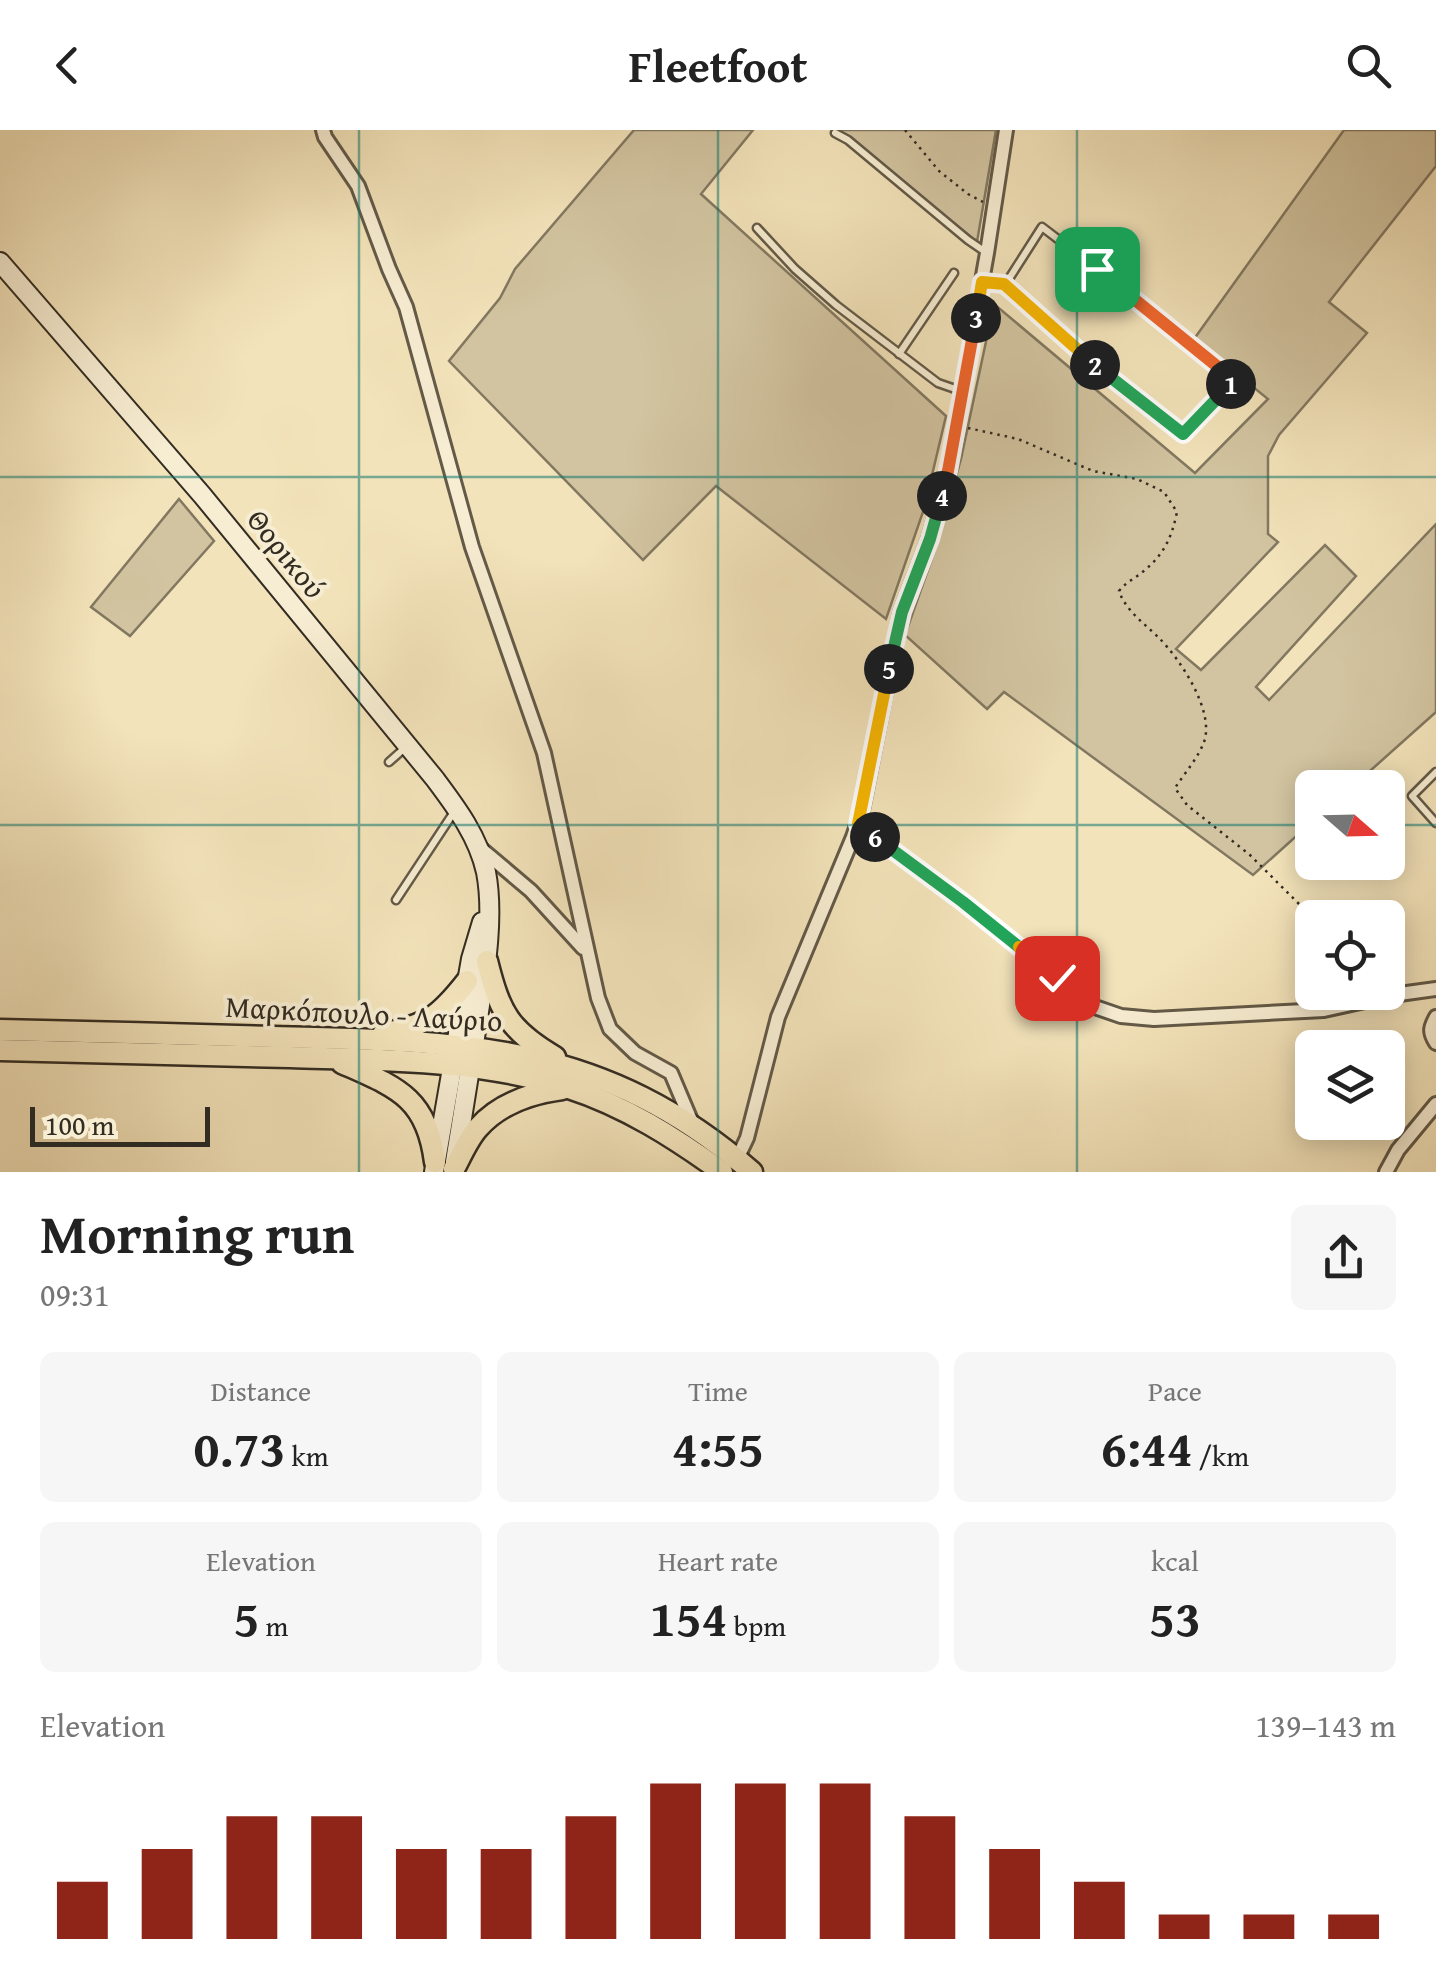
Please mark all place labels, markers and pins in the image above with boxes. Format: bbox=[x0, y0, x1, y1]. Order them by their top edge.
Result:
pin bbox=[1055, 227, 1140, 312]
pin: 3 bbox=[951, 293, 1001, 343]
pin: 2 bbox=[1070, 340, 1120, 390]
pin: 1 bbox=[1206, 359, 1256, 409]
pin: 4 bbox=[917, 471, 967, 521]
pin: 5 bbox=[864, 644, 914, 694]
pin: 6 bbox=[850, 812, 900, 862]
pin bbox=[1015, 936, 1100, 1021]

